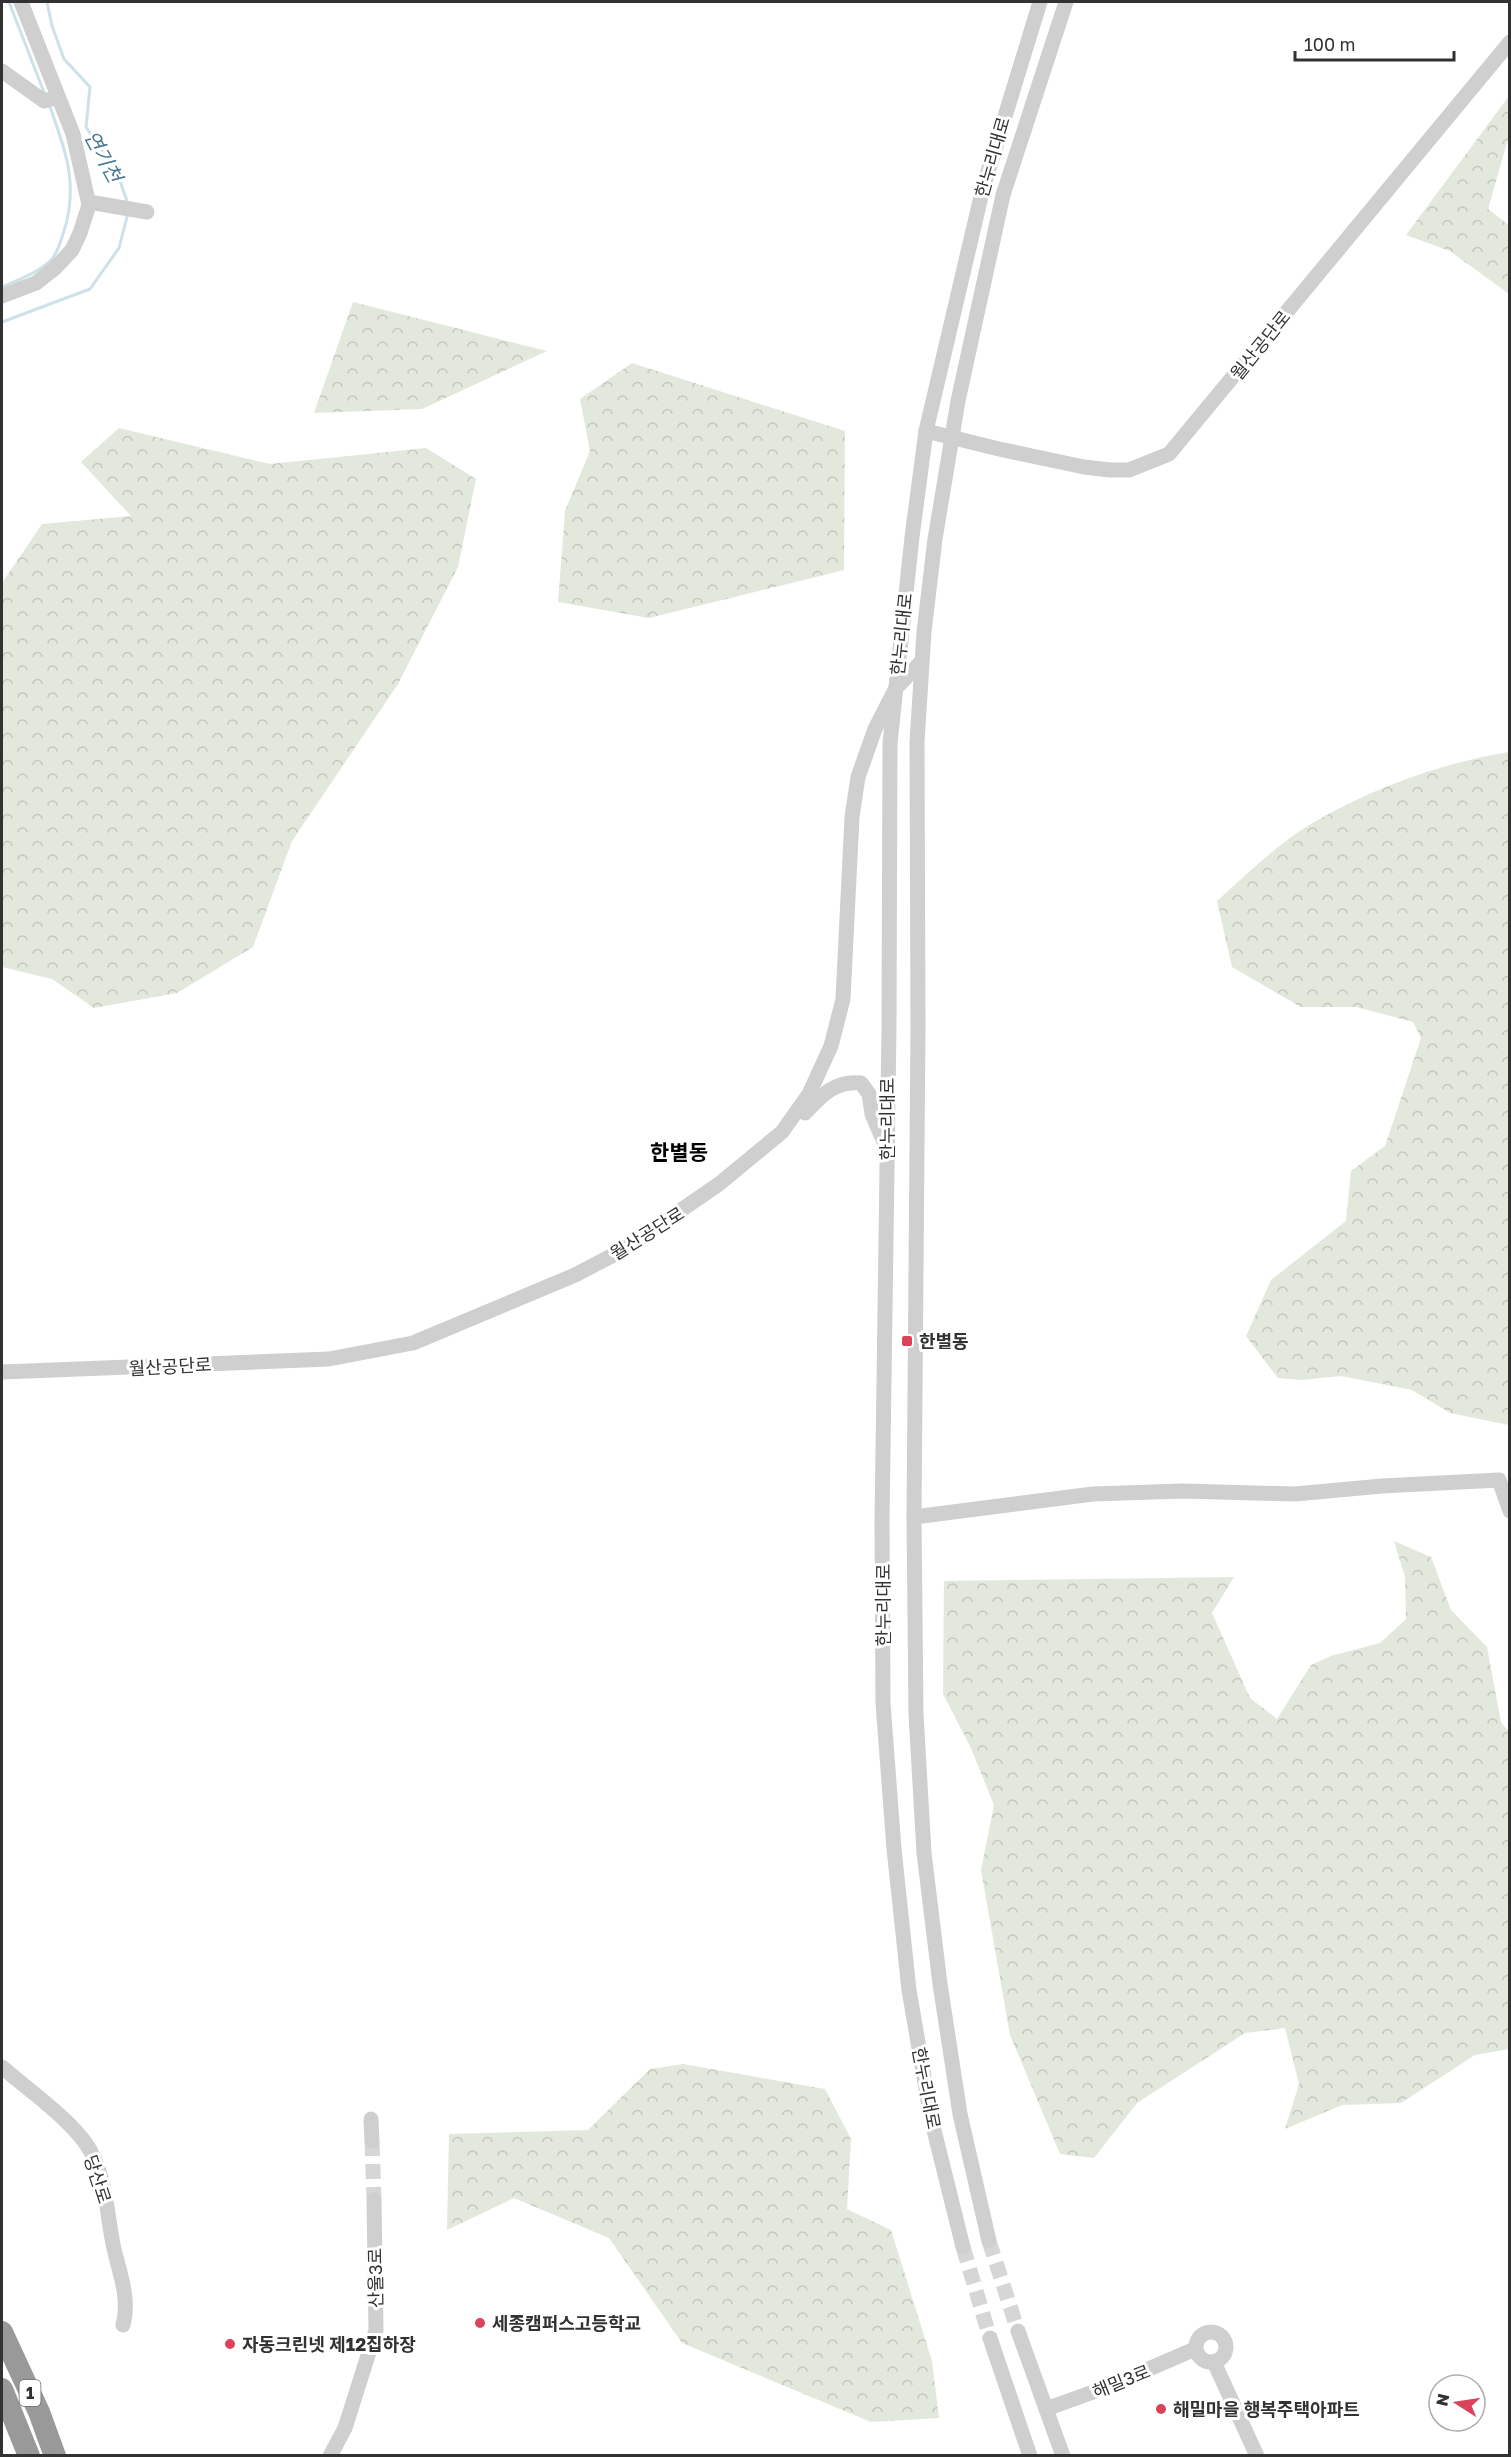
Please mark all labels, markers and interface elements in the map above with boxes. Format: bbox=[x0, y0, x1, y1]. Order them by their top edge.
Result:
scale bar bbox=[1295, 24, 1454, 62]
text: 100 m bbox=[1304, 33, 1355, 55]
street label: 한누리대로 bbox=[970, 114, 1014, 200]
water label: 연기천 bbox=[80, 126, 129, 188]
street label: 월산공단로 bbox=[1225, 306, 1295, 384]
street label: 한누리대로 bbox=[886, 592, 916, 676]
street label: 한누리대로 bbox=[876, 1078, 898, 1160]
district label: 한별동 bbox=[650, 1139, 708, 1165]
street label: 월산공단로 bbox=[606, 1202, 688, 1264]
place label: 한별동 bbox=[919, 1330, 969, 1352]
marker: 한별동 bbox=[900, 1334, 914, 1348]
street label: 월산공단로 bbox=[128, 1353, 212, 1379]
street label: 한누리대로 bbox=[872, 1564, 894, 1646]
street label: 한누리대로 bbox=[908, 2045, 946, 2131]
street label: 당산로 bbox=[80, 2152, 116, 2206]
street label: 산울3로 bbox=[363, 2248, 387, 2308]
place label: 세종캠퍼스고등학교 bbox=[492, 2312, 641, 2334]
marker: 세종캠퍼스고등학교 bbox=[473, 2316, 487, 2330]
place label: 자동크린넷 제12집하장 bbox=[242, 2333, 416, 2355]
marker: 자동크린넷 제12집하장 bbox=[223, 2337, 237, 2351]
street label: 해밀3로 bbox=[1089, 2360, 1153, 2402]
north arrow bbox=[1427, 2373, 1487, 2433]
road number: 1 bbox=[20, 2380, 40, 2406]
text: N bbox=[1431, 2392, 1453, 2408]
place label: 해밀마을 행복주택아파트 bbox=[1173, 2398, 1360, 2420]
marker: 해밀마을 행복주택아파트 bbox=[1154, 2402, 1168, 2416]

